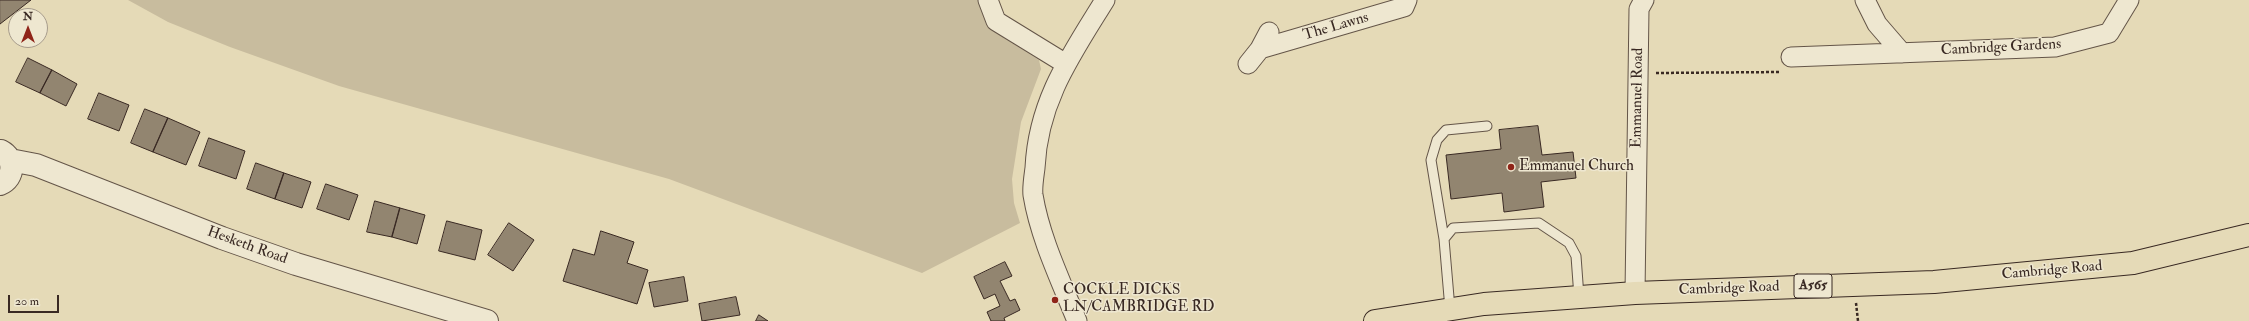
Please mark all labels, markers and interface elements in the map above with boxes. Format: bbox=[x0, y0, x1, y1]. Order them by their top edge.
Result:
north arrow bbox=[8, 8, 48, 48]
street label: The Lawns bbox=[1301, 9, 1371, 45]
text: N bbox=[23, 10, 33, 23]
street label: Cambridge Gardens bbox=[1940, 36, 2062, 60]
street label: Emmanuel Road bbox=[1628, 48, 1648, 148]
place label: Emmanuel Church bbox=[1519, 158, 1634, 176]
marker: Emmanuel Church bbox=[1506, 162, 1516, 172]
street label: Hesketh Road bbox=[204, 223, 290, 269]
street label: Cambridge Road bbox=[2001, 258, 2103, 284]
road number: A565 bbox=[1794, 274, 1832, 298]
street label: Cambridge Road bbox=[1678, 278, 1780, 300]
place label: COCKLE DICKS LN/CAMBRIDGE RD bbox=[1063, 282, 1214, 317]
scale bar bbox=[10, 287, 61, 313]
text: 20 m bbox=[15, 294, 39, 309]
marker: COCKLE DICKS LN/CAMBRIDGE RD bbox=[1050, 295, 1060, 305]

